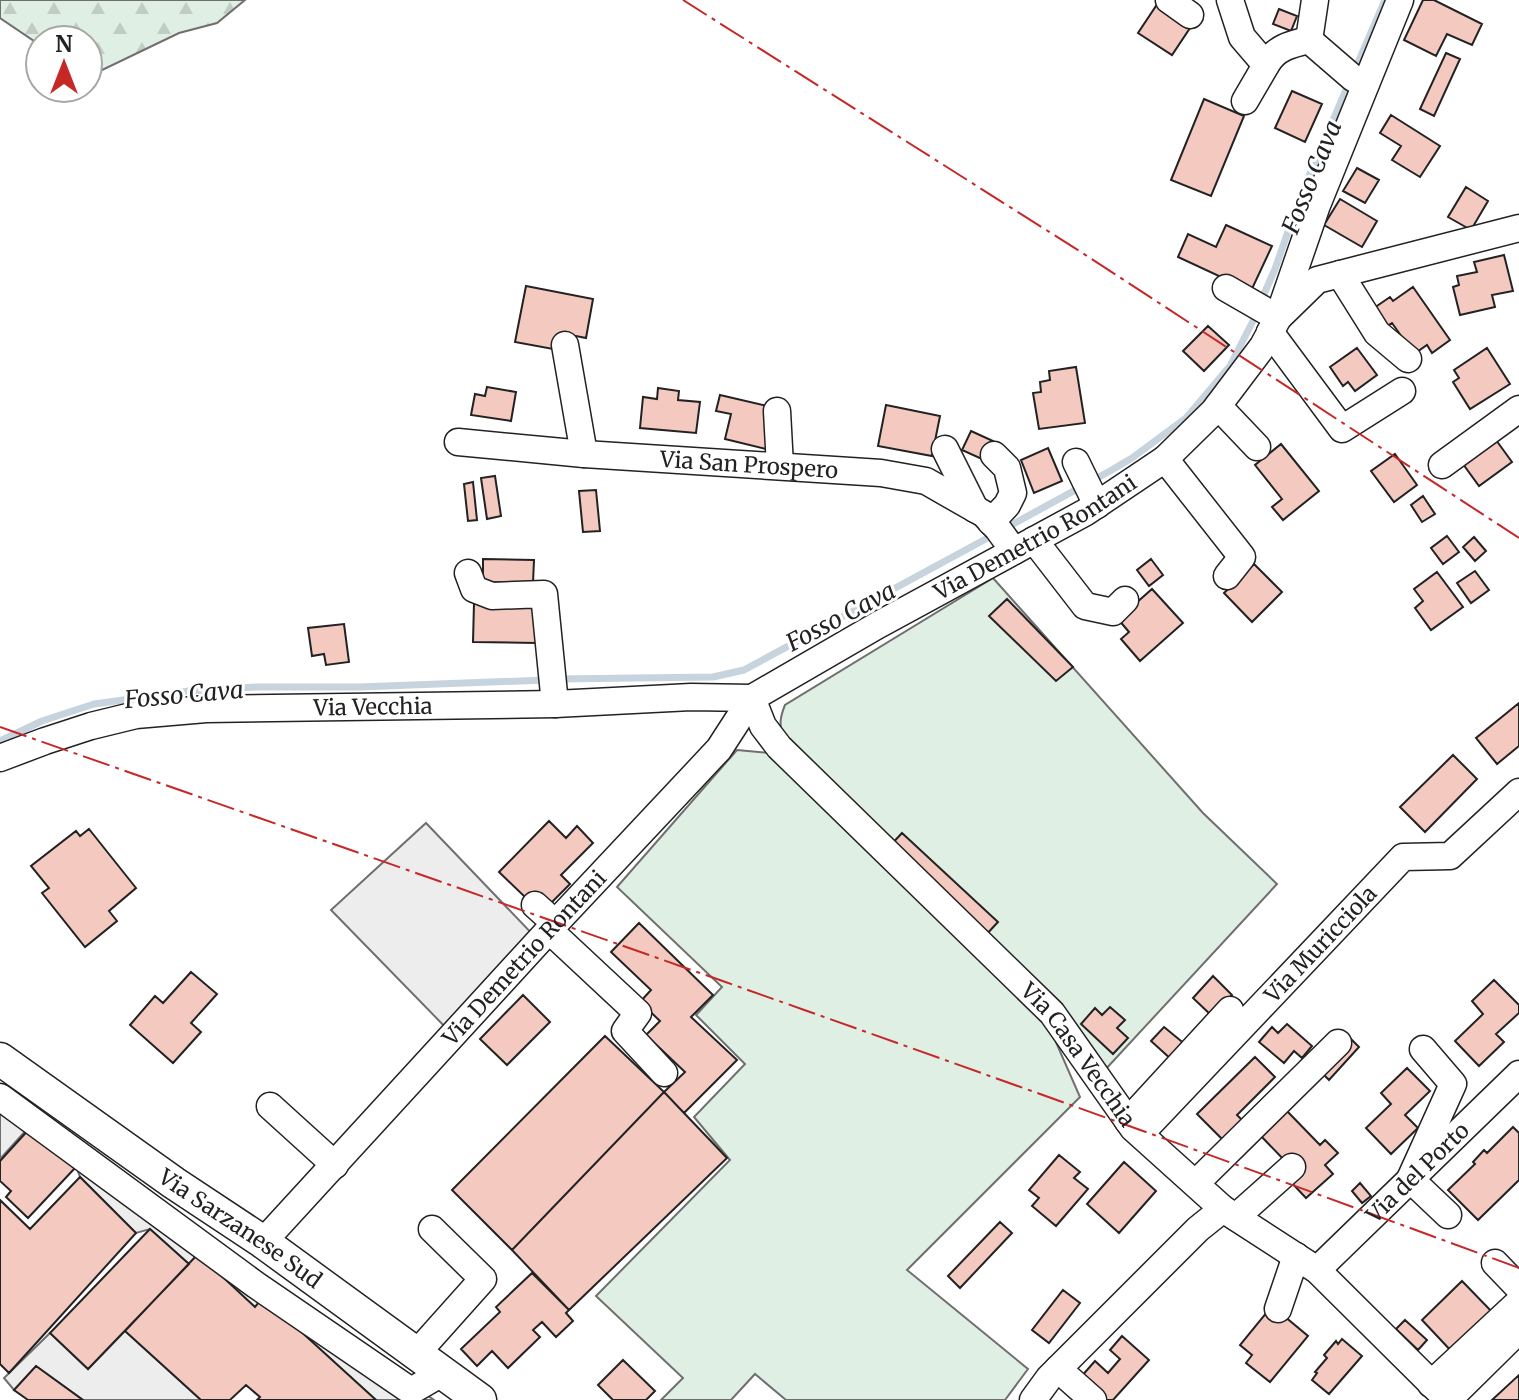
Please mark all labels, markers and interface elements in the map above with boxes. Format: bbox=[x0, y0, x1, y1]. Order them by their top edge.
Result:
north arrow bbox=[24, 24, 104, 104]
text: N bbox=[55, 30, 73, 58]
water label: Fosso Cava bbox=[1274, 116, 1348, 239]
street label: Via San Prospero bbox=[658, 445, 839, 484]
street label: Via Demetrio Rontani bbox=[928, 468, 1142, 606]
water label: Fosso Cava bbox=[780, 575, 901, 659]
water label: Fosso Cava bbox=[122, 674, 245, 715]
street label: Via Vecchia bbox=[312, 692, 433, 721]
street label: Via Demetrio Rontani bbox=[436, 864, 612, 1052]
street label: Via Muricciola bbox=[1258, 880, 1383, 1009]
street label: Via Casa Vecchia bbox=[1014, 976, 1142, 1132]
street label: Via del Porto bbox=[1359, 1116, 1475, 1230]
street label: Via Sarzanese Sud bbox=[152, 1162, 327, 1294]

